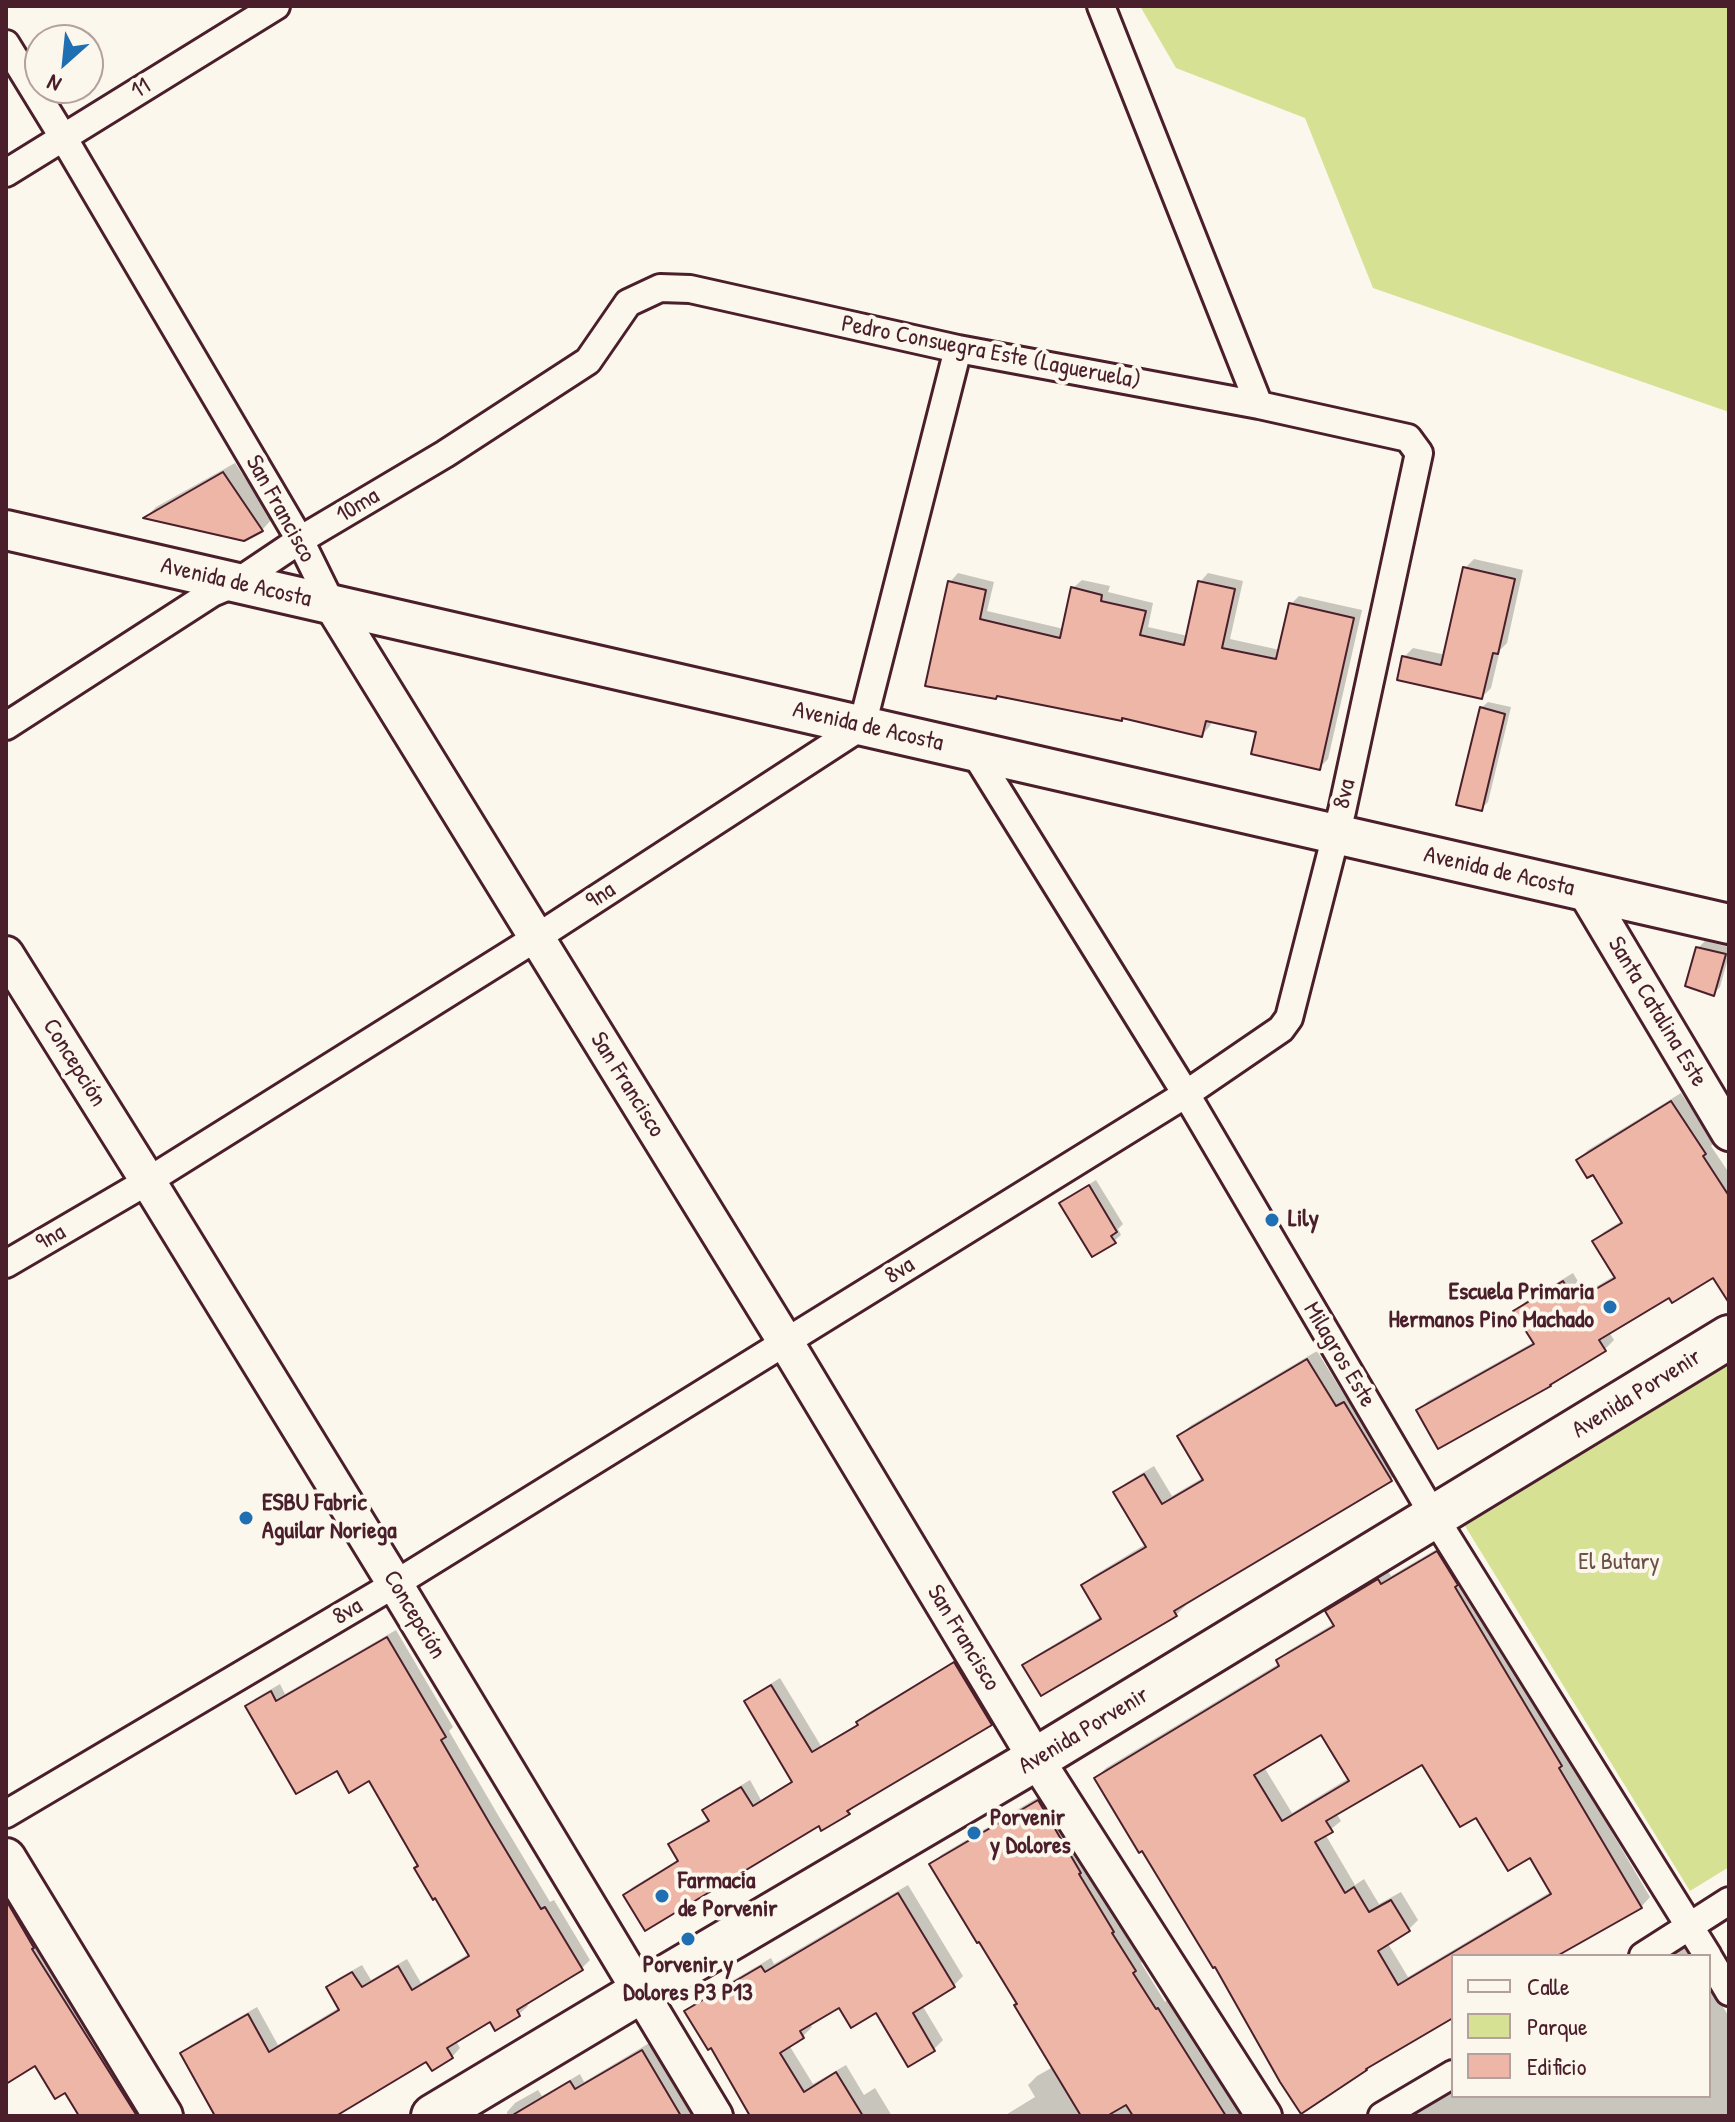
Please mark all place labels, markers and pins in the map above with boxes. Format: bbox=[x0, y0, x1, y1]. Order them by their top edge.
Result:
place label: Lily bbox=[1288, 1206, 1319, 1234]
marker: Lily bbox=[1263, 1211, 1281, 1229]
place label: Escuela Primaria Hermanos Pino Machado bbox=[1388, 1279, 1594, 1335]
marker: Escuela Primaria Hermanos Pino Machado bbox=[1601, 1298, 1619, 1316]
place label: ESBU Fabric Aguilar Noriega bbox=[262, 1490, 397, 1546]
marker: ESBU Fabric Aguilar Noriega bbox=[237, 1509, 255, 1527]
place label: Porvenir y Dolores bbox=[990, 1805, 1071, 1861]
marker: Porvenir y Dolores bbox=[965, 1824, 983, 1842]
place label: Farmacia de Porvenir bbox=[678, 1868, 778, 1924]
marker: Farmacia de Porvenir bbox=[653, 1887, 671, 1905]
marker: Porvenir y Dolores P3 P13 bbox=[679, 1930, 697, 1948]
place label: Porvenir y Dolores P3 P13 bbox=[623, 1952, 753, 2008]

